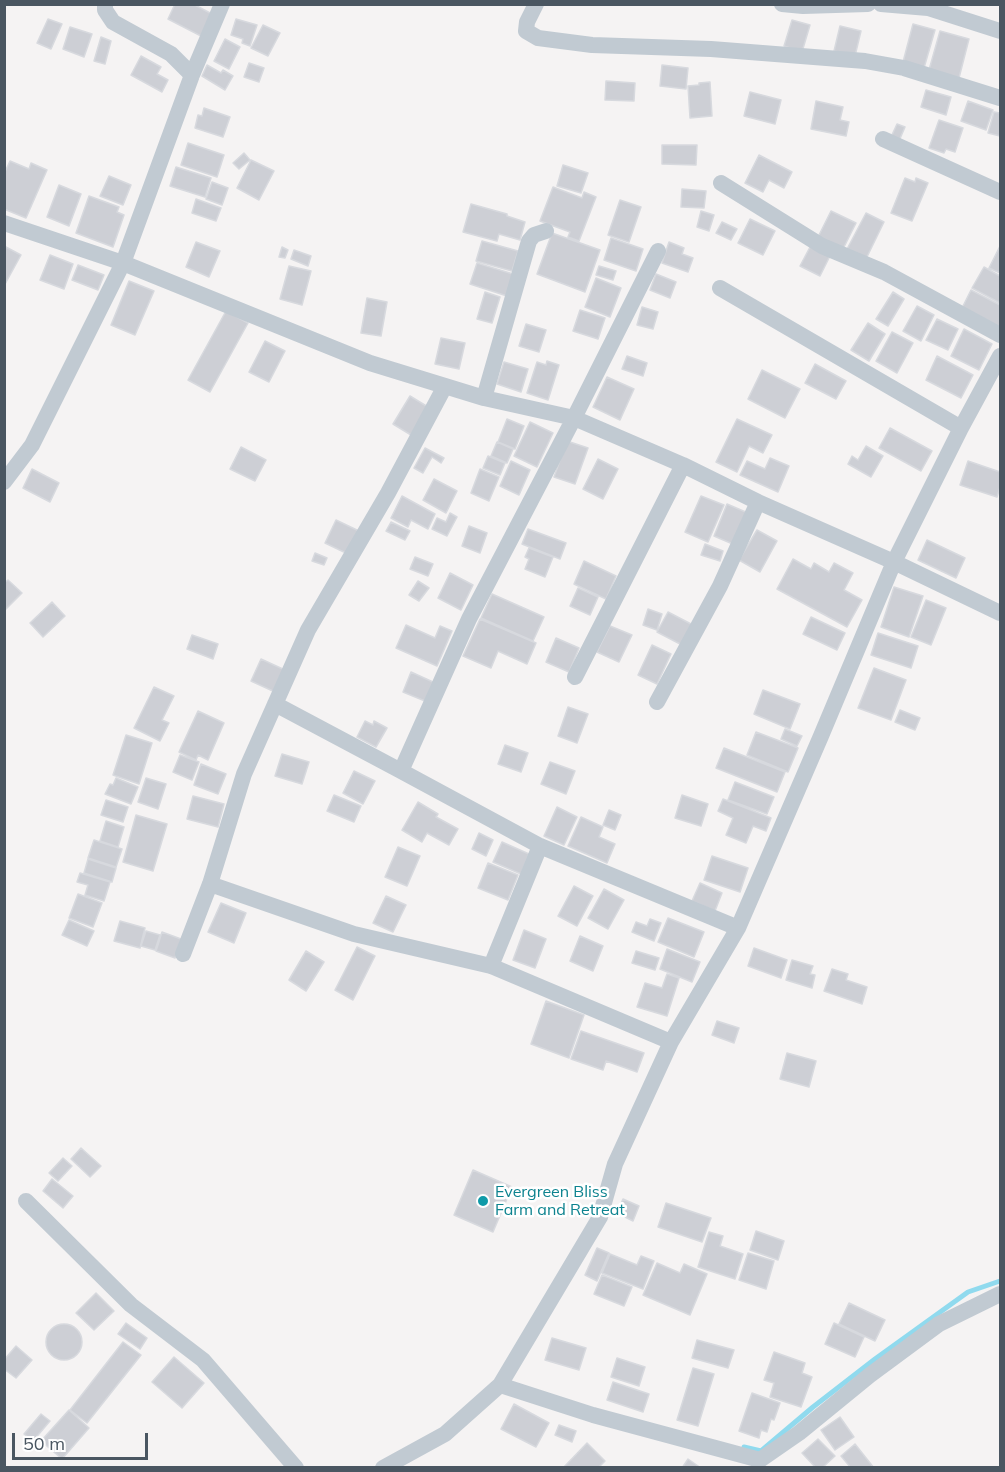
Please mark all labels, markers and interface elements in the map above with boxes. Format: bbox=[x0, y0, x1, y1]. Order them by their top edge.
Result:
place label: Evergreen Bliss Farm and Retreat bbox=[495, 1182, 625, 1220]
marker: Evergreen Bliss Farm and Retreat bbox=[476, 1194, 490, 1208]
scale bar bbox=[15, 1421, 152, 1459]
text: 50 m bbox=[23, 1432, 65, 1455]

